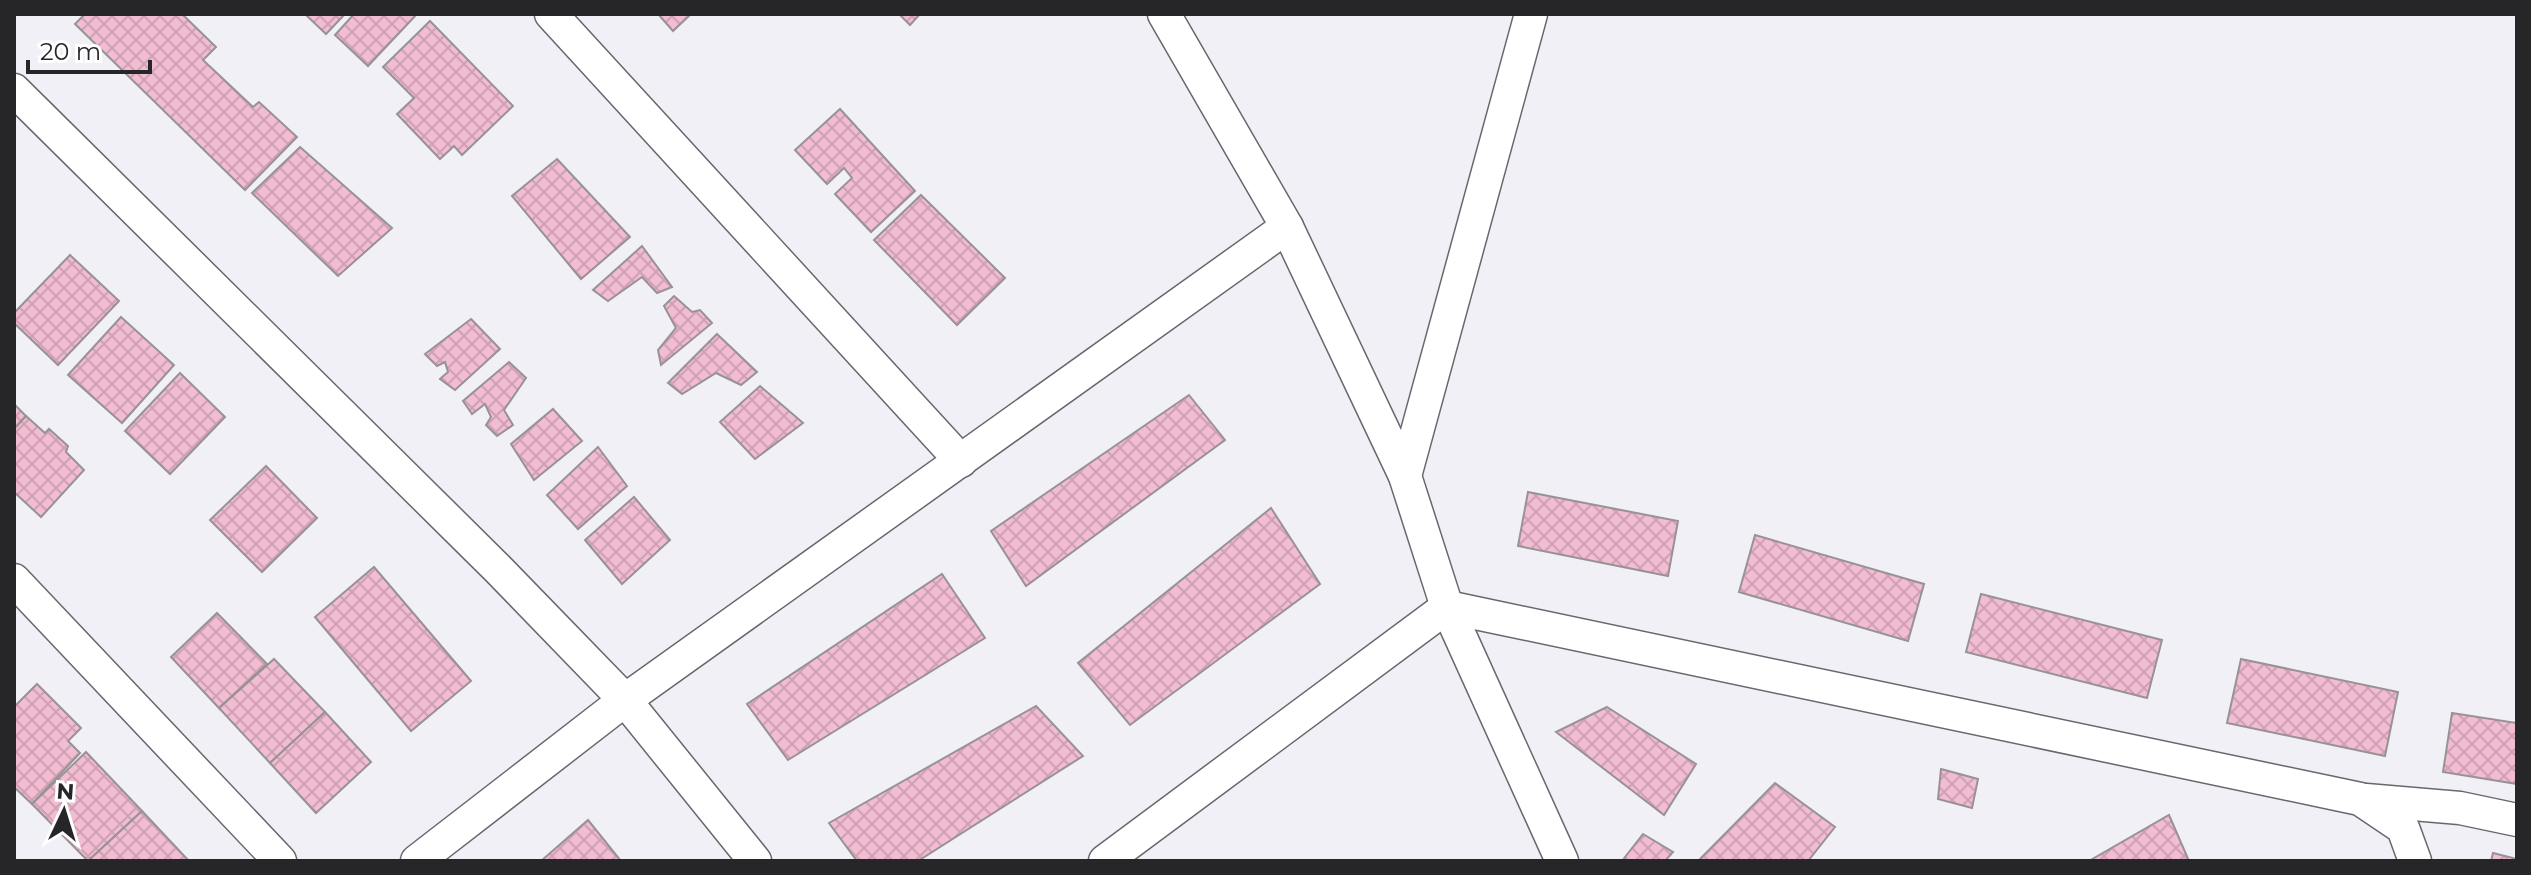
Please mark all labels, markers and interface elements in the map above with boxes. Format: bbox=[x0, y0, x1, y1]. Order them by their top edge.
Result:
scale bar bbox=[28, 24, 150, 74]
text: 20 m bbox=[40, 37, 101, 66]
north arrow bbox=[24, 771, 104, 851]
text: N bbox=[56, 777, 75, 806]

